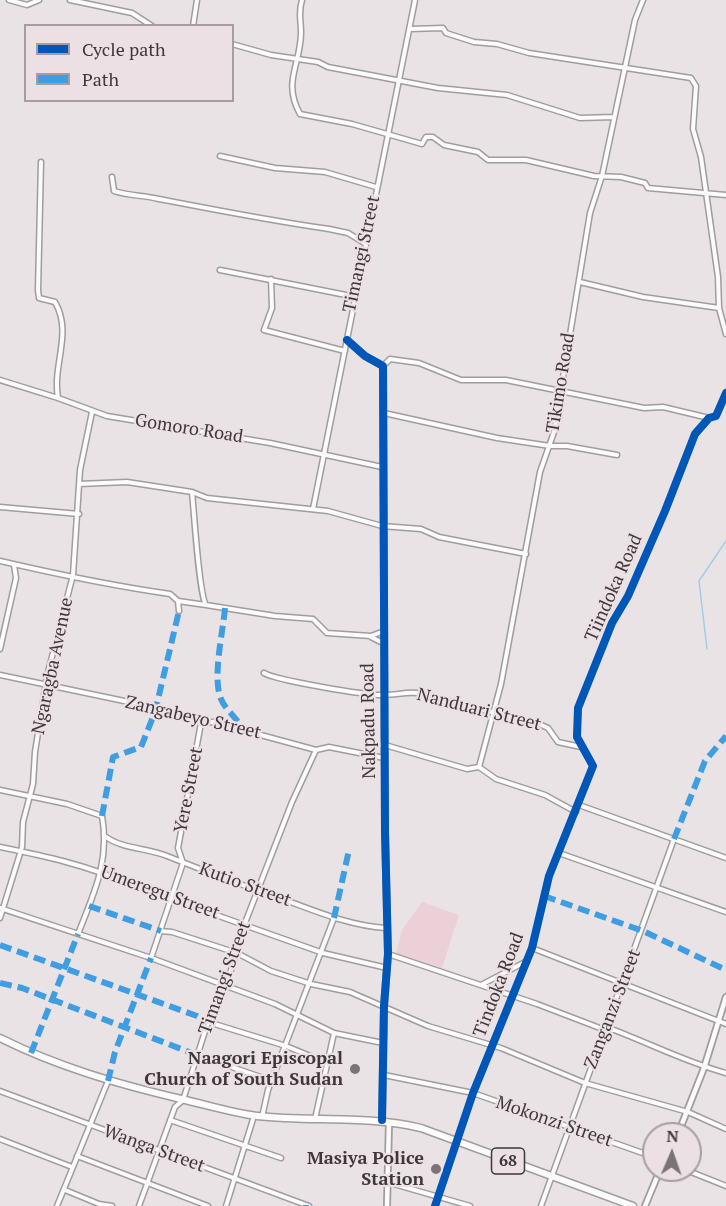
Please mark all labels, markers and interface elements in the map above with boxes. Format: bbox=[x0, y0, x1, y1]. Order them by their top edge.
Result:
legend bbox=[24, 24, 234, 102]
text: Cycle path bbox=[82, 37, 166, 61]
text: Path bbox=[82, 67, 119, 91]
street label: Timangi Street bbox=[339, 193, 385, 315]
street label: Tikimo Road bbox=[542, 331, 580, 435]
street label: Gomoro Road bbox=[133, 410, 245, 448]
street label: Tiindoka Road bbox=[581, 531, 647, 645]
street label: Ngaragba Avenue bbox=[28, 596, 78, 736]
street label: Nakpadu Road bbox=[357, 663, 381, 779]
street label: Nanduari Street bbox=[415, 684, 543, 736]
street label: Zangabeyo Street bbox=[123, 692, 263, 744]
street label: Yere Street bbox=[170, 745, 208, 835]
street label: Kutio Street bbox=[196, 858, 294, 912]
street label: Umeregu Street bbox=[98, 862, 222, 924]
street label: Timangi Street bbox=[194, 918, 256, 1038]
street label: Tindoka Road bbox=[469, 930, 529, 1040]
street label: Zanganzi Street bbox=[580, 946, 646, 1072]
place label: Naagori Episcopal Church of South Sudan bbox=[144, 1048, 343, 1090]
marker: Naagori Episcopal Church of South Sudan bbox=[348, 1062, 362, 1076]
street label: Mokonzi Street bbox=[493, 1092, 615, 1152]
street label: Wanga Street bbox=[100, 1121, 208, 1177]
north arrow bbox=[642, 1122, 702, 1182]
text: N bbox=[666, 1125, 679, 1147]
place label: Masiya Police Station bbox=[307, 1148, 424, 1190]
road number: 68 bbox=[492, 1148, 524, 1174]
marker: Masiya Police Station bbox=[429, 1162, 443, 1176]

